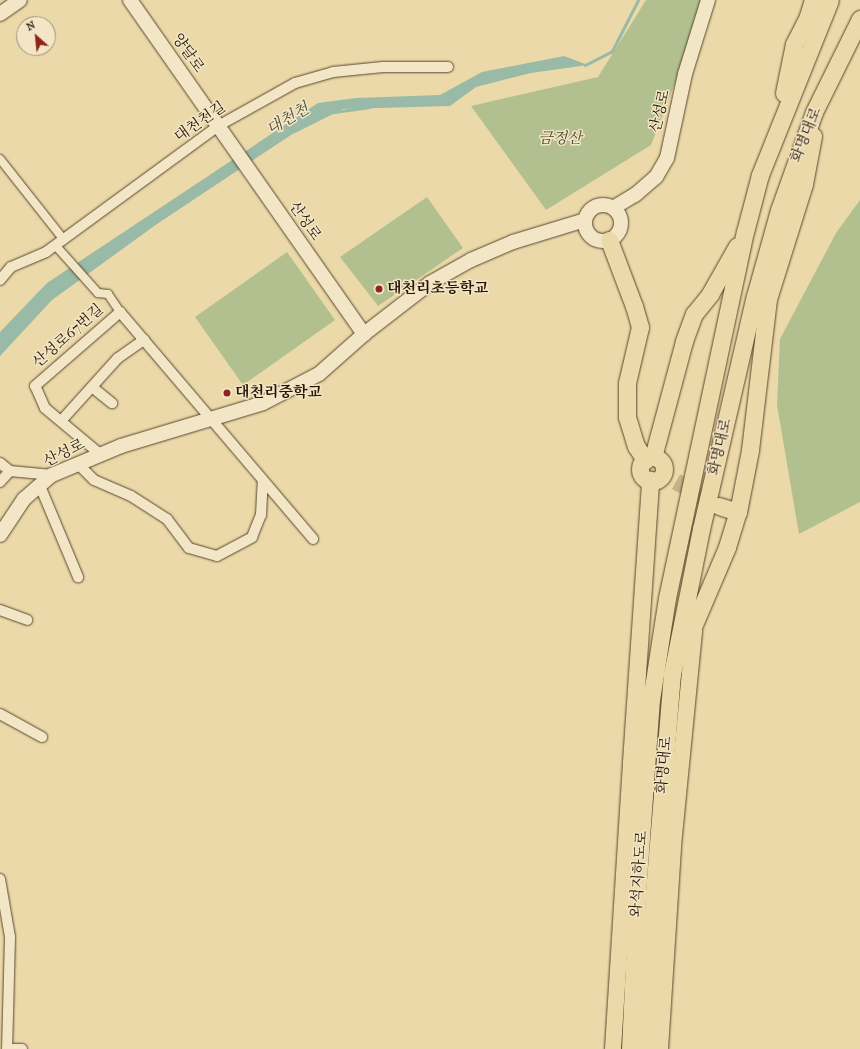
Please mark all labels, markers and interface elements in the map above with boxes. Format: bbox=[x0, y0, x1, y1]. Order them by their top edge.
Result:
north arrow bbox=[16, 16, 56, 56]
text: N bbox=[24, 18, 37, 33]
street label: 양달로 bbox=[168, 30, 208, 76]
street label: 산성로 bbox=[646, 88, 674, 134]
street label: 대천천길 bbox=[171, 98, 229, 146]
water label: 대천천 bbox=[263, 99, 313, 139]
street label: 화명대로 bbox=[787, 105, 825, 165]
park label: 금정산 bbox=[538, 130, 582, 148]
street label: 산성로 bbox=[285, 198, 325, 244]
place label: 대천리초등학교 bbox=[387, 280, 488, 298]
marker: 대천리초등학교 bbox=[374, 284, 384, 294]
street label: 산성로67번길 bbox=[29, 300, 107, 372]
place label: 대천리중학교 bbox=[235, 384, 322, 402]
marker: 대천리중학교 bbox=[222, 388, 232, 398]
street label: 화명대로 bbox=[705, 417, 735, 477]
street label: 산성로 bbox=[41, 435, 87, 471]
street label: 화명대로 bbox=[653, 735, 675, 795]
street label: 와석지하도로 bbox=[627, 830, 651, 918]

